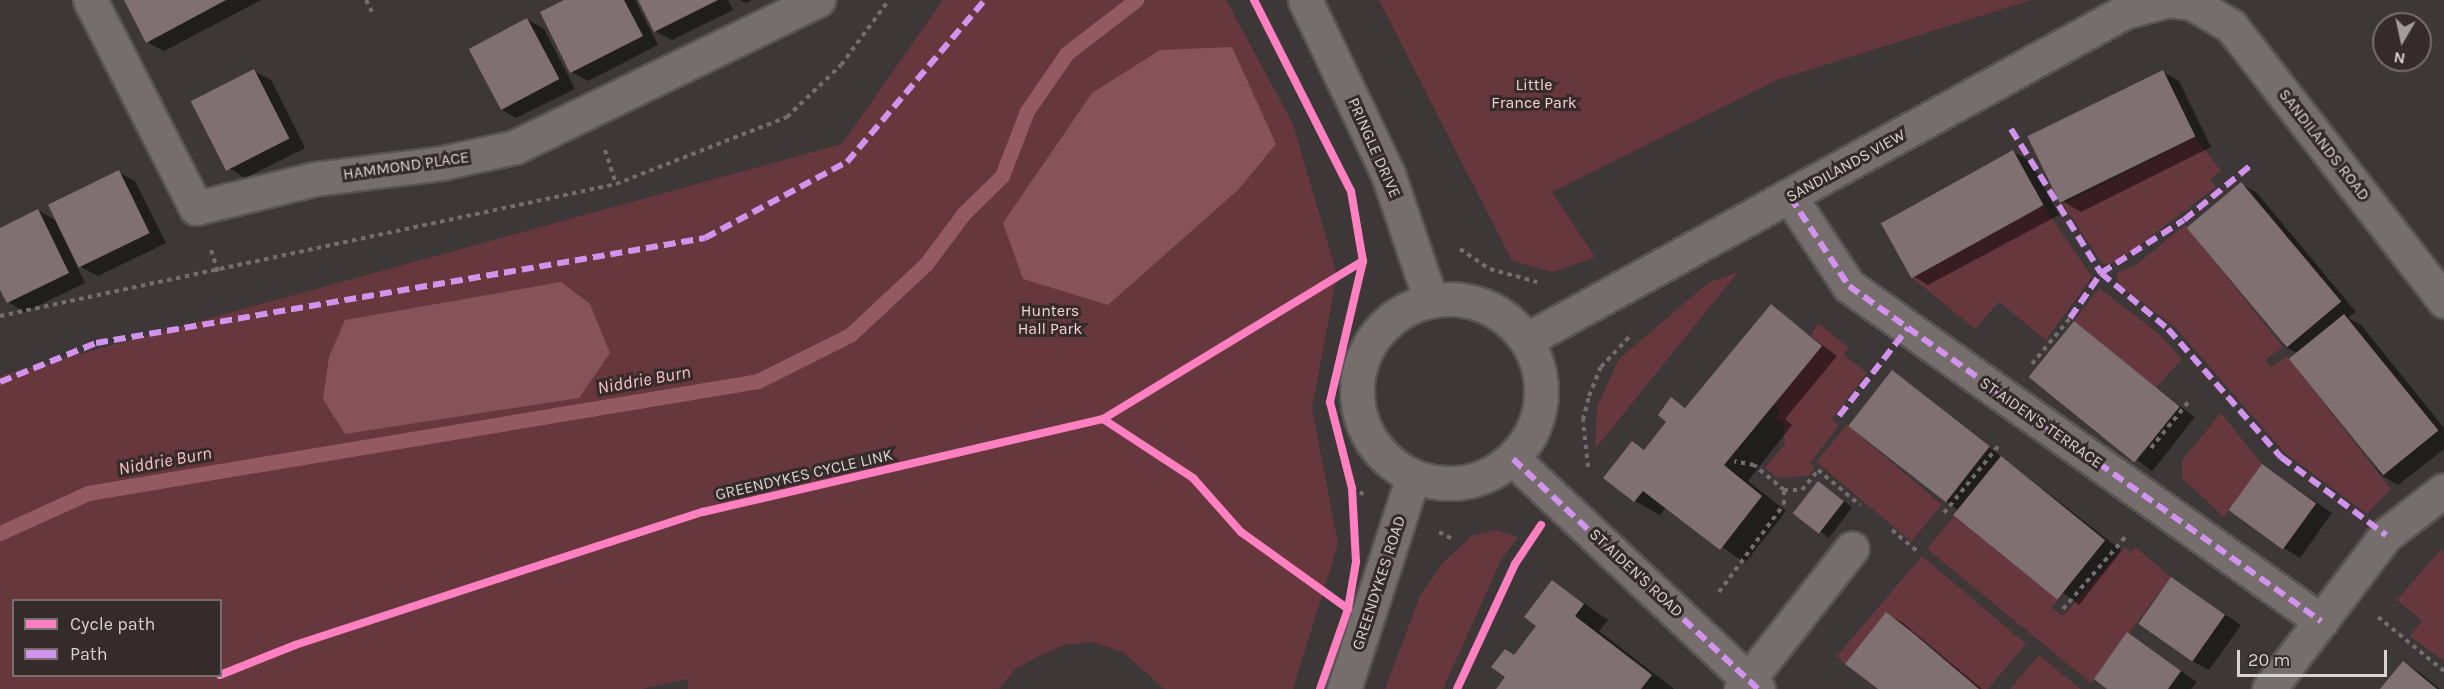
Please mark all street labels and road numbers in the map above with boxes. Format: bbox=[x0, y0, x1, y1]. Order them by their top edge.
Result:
street label: SANDILANDS ROAD bbox=[2274, 85, 2374, 205]
street label: PRINGLE DRIVE bbox=[1343, 95, 1405, 201]
street label: SANDILANDS VIEW bbox=[1783, 125, 1909, 207]
street label: HAMMOND PLACE bbox=[342, 148, 470, 184]
street label: ST AIDEN'S TERRACE bbox=[1976, 373, 2106, 473]
street label: GREENDYKES CYCLE LINK bbox=[714, 445, 894, 505]
street label: GREENDYKES ROAD bbox=[1348, 513, 1410, 653]
street label: ST AIDEN'S ROAD bbox=[1585, 525, 1687, 621]

